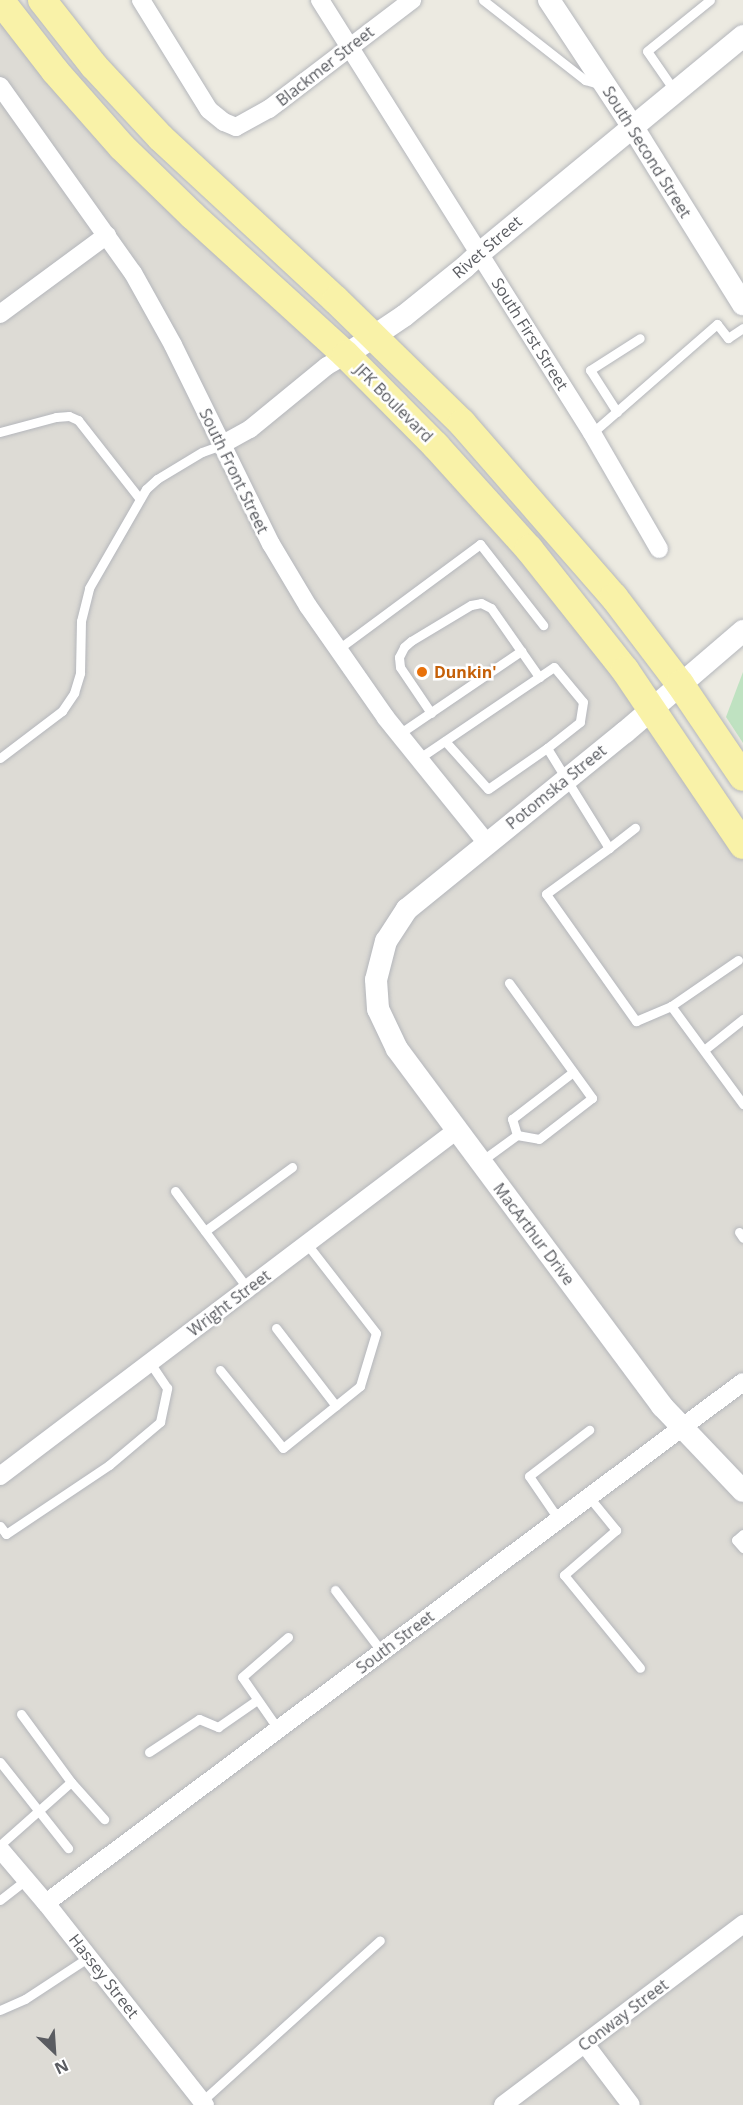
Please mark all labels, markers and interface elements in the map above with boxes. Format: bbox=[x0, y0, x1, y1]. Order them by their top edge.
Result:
street label: Blackmer Street bbox=[272, 22, 378, 110]
street label: South Second Street bbox=[599, 83, 695, 221]
street label: Rivet Street bbox=[448, 212, 526, 282]
street label: South First Street bbox=[488, 274, 572, 394]
street label: JFK Boulevard bbox=[351, 360, 437, 446]
street label: South Front Street bbox=[195, 405, 273, 537]
place label: Dunkin' bbox=[434, 662, 496, 682]
marker: Dunkin' bbox=[415, 665, 429, 679]
street label: Potomska Street bbox=[502, 741, 610, 833]
street label: MacArthur Drive bbox=[489, 1179, 579, 1289]
street label: Wright Street bbox=[184, 1266, 274, 1340]
street label: South Street bbox=[352, 1606, 438, 1678]
street label: Hassey Street bbox=[65, 1930, 143, 2022]
street label: Conway Street bbox=[574, 1975, 672, 2055]
north arrow bbox=[24, 2021, 84, 2081]
text: N bbox=[51, 2055, 72, 2080]

